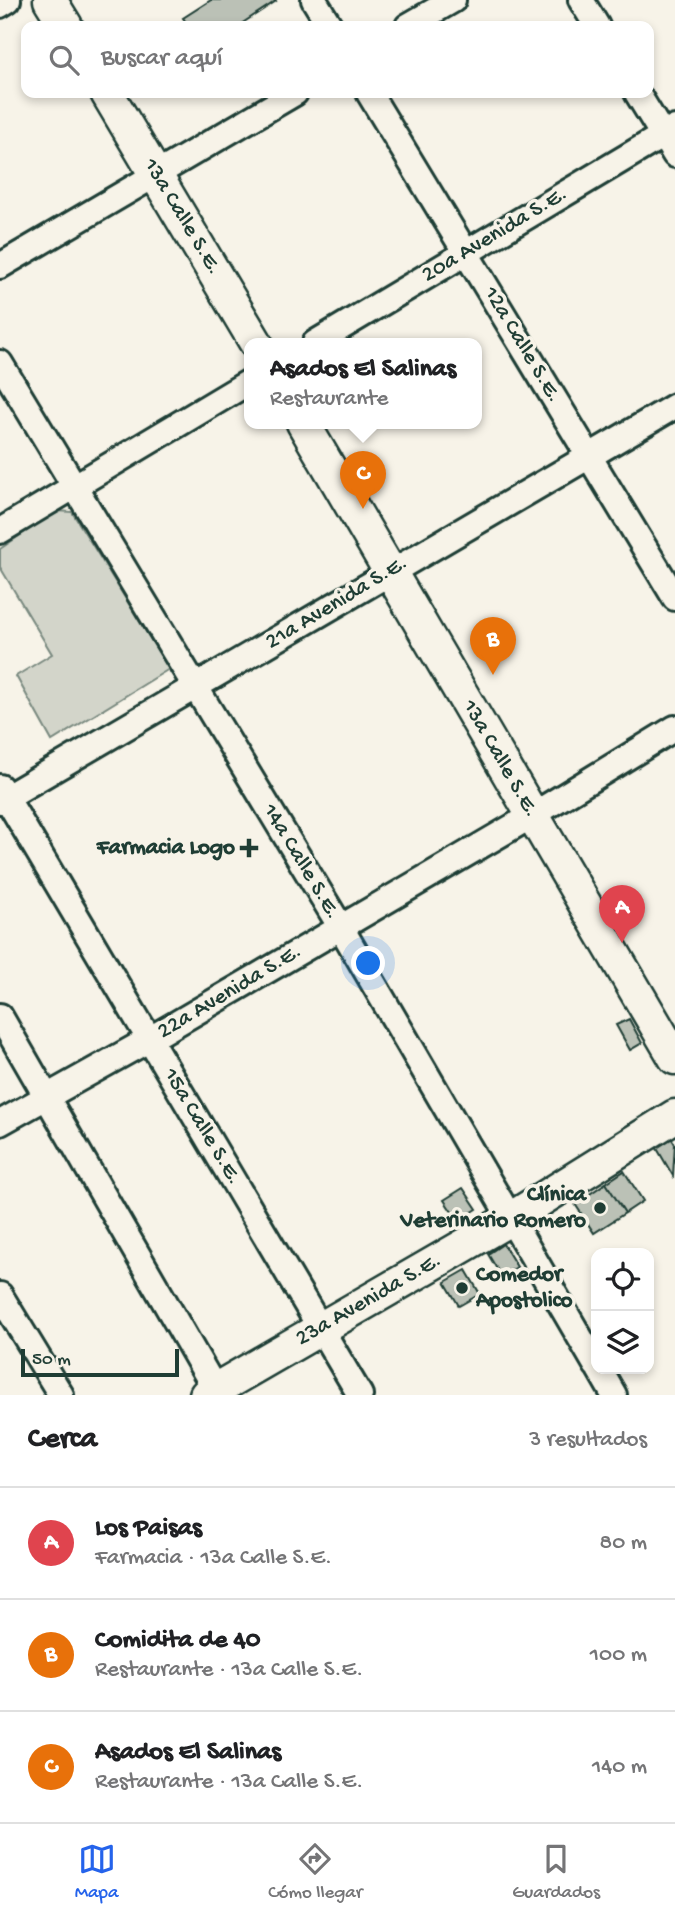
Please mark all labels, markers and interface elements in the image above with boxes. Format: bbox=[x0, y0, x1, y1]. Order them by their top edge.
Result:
search box bbox=[21, 21, 654, 98]
icon: search bbox=[45, 41, 83, 79]
text: Buscar aquí bbox=[101, 44, 223, 75]
street label: 13a Calle S.E. bbox=[136, 153, 227, 280]
street label: 20a Avenida S.E. bbox=[417, 181, 573, 289]
street label: 12a Calle S.E. bbox=[476, 281, 567, 408]
popup bbox=[244, 338, 482, 429]
text: Asados El Salinas bbox=[270, 355, 456, 386]
text: Restaurante bbox=[270, 386, 388, 413]
pin: C bbox=[340, 451, 386, 509]
street label: 21a Avenida S.E. bbox=[261, 550, 413, 656]
pin: B bbox=[470, 617, 516, 675]
street label: 13a Calle S.E. bbox=[455, 694, 545, 823]
street label: 14a Calle S.E. bbox=[255, 798, 346, 925]
place label: Farmacia Logo bbox=[96, 835, 235, 862]
marker: Farmacia Logo bbox=[241, 840, 257, 856]
pin: A bbox=[599, 885, 645, 943]
street label: 22a Avenida S.E. bbox=[153, 938, 307, 1046]
your location bbox=[351, 946, 385, 980]
street label: 15a Calle S.E. bbox=[156, 1063, 247, 1190]
place label: Clínica Veterinario Romero bbox=[399, 1182, 587, 1235]
marker: Clínica Veterinario Romero bbox=[592, 1200, 608, 1216]
street label: 23a Avenida S.E. bbox=[291, 1247, 447, 1353]
map controls bbox=[591, 1248, 654, 1374]
button: locate bbox=[591, 1248, 654, 1311]
place label: Comedor Apostolico bbox=[475, 1262, 572, 1315]
marker: Comedor Apostolico bbox=[454, 1280, 470, 1296]
button: layers bbox=[591, 1311, 654, 1374]
scale bar bbox=[21, 1346, 178, 1378]
text: 50 m bbox=[32, 1349, 71, 1372]
text: Cerca bbox=[28, 1423, 97, 1458]
text: 3 resultados bbox=[529, 1427, 647, 1454]
text: Los Paisas bbox=[95, 1514, 202, 1545]
text: A bbox=[44, 1530, 58, 1557]
text: 80 m bbox=[600, 1530, 647, 1557]
text: Farmacia · 13a Calle S.E. bbox=[95, 1545, 332, 1572]
text: Comidita de 40 bbox=[95, 1626, 261, 1657]
text: B bbox=[45, 1642, 57, 1669]
text: 100 m bbox=[590, 1642, 647, 1669]
text: Restaurante · 13a Calle S.E. bbox=[95, 1657, 363, 1684]
text: Asados El Salinas bbox=[95, 1738, 281, 1769]
text: C bbox=[45, 1754, 57, 1781]
text: 140 m bbox=[592, 1754, 647, 1781]
text: Restaurante · 13a Calle S.E. bbox=[95, 1769, 363, 1796]
tab: Mapa bbox=[75, 1840, 119, 1905]
tab: Cómo llegar bbox=[268, 1840, 363, 1905]
tab: Guardados bbox=[512, 1840, 600, 1905]

